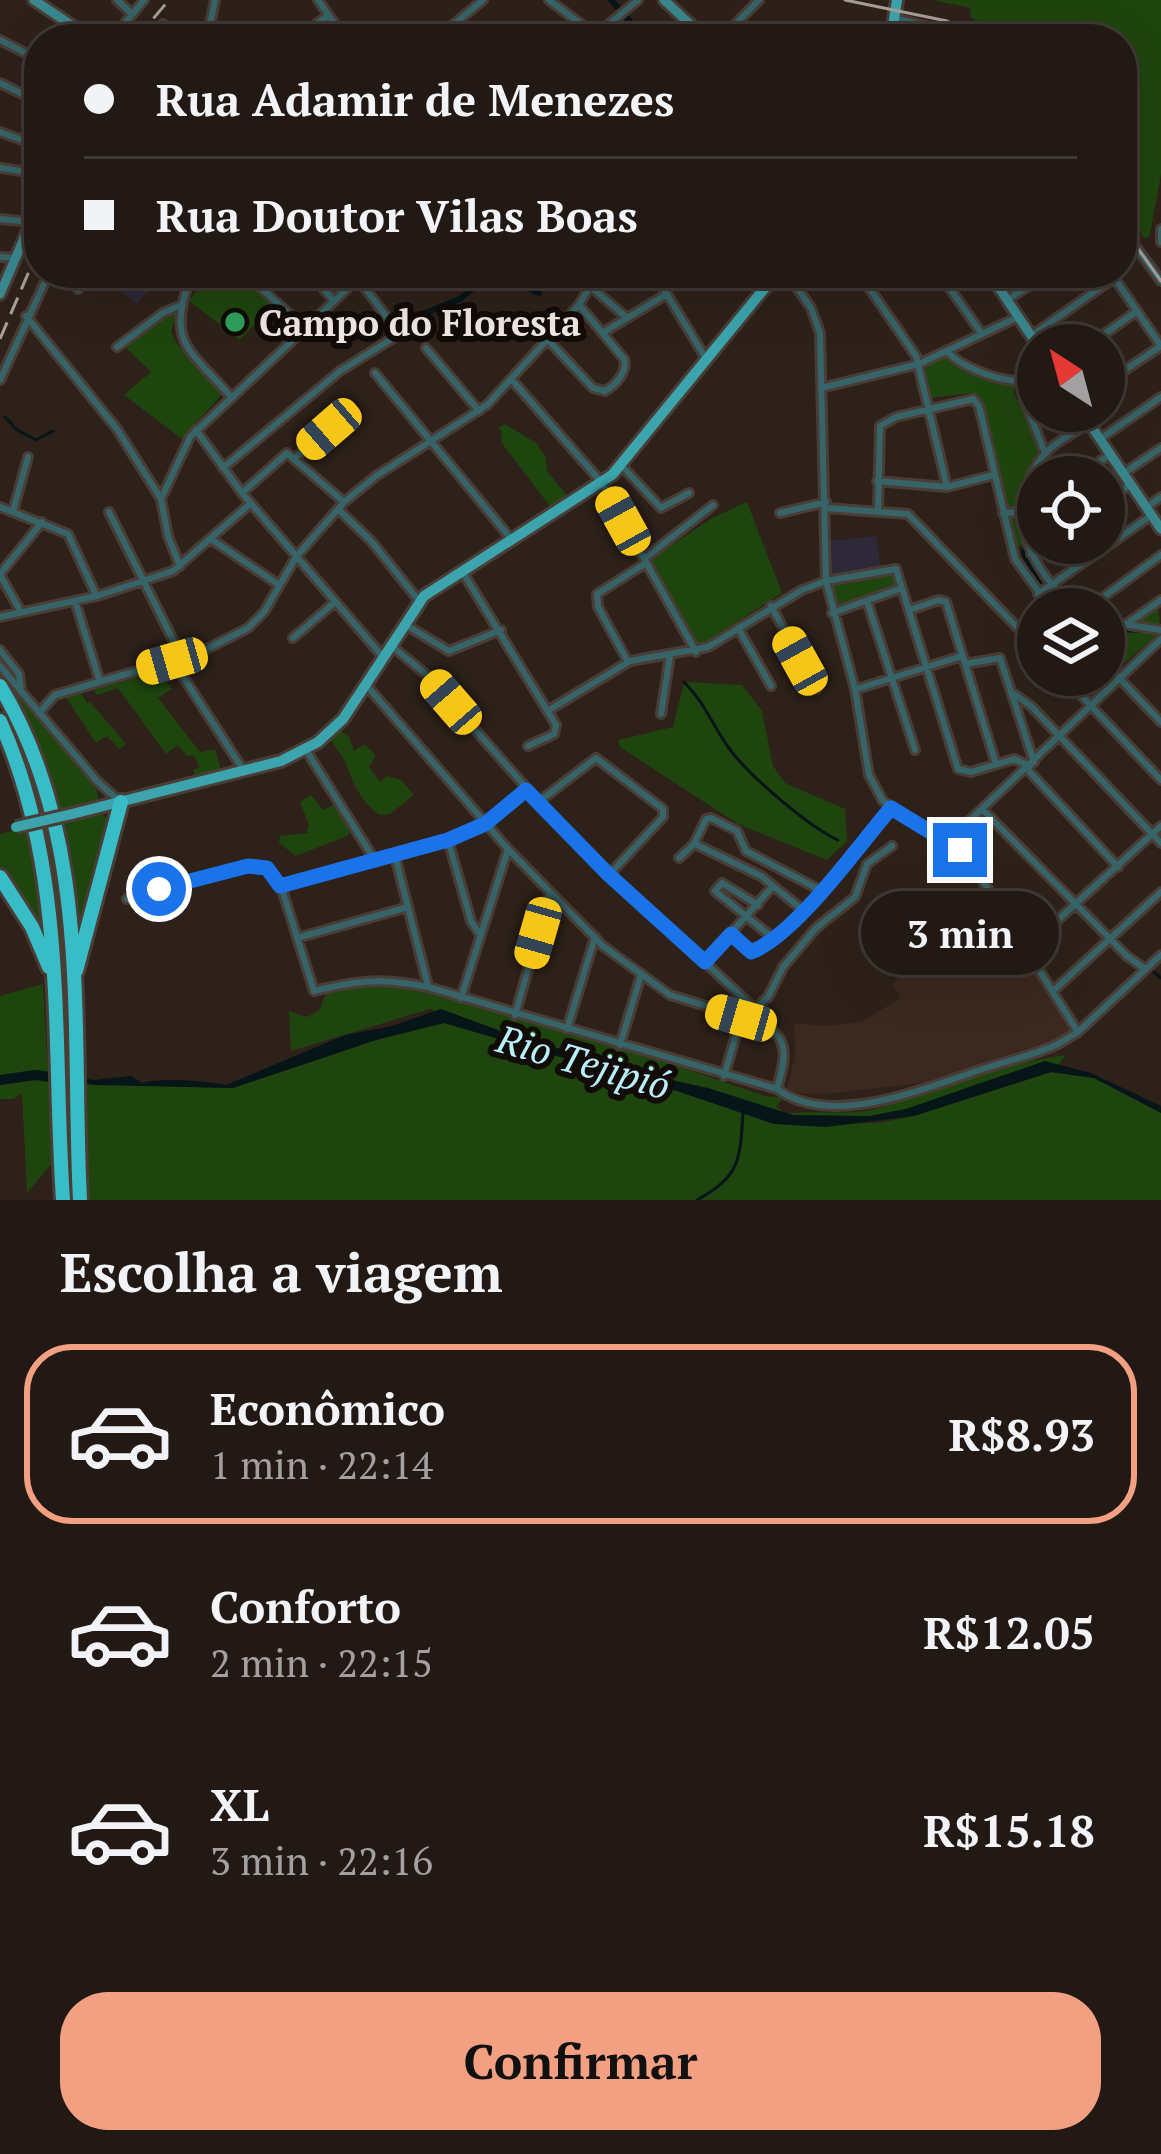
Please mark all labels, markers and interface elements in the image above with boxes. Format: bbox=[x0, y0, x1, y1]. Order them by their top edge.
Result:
text: Rua Adamir de Menezes bbox=[156, 69, 674, 129]
text: Rua Doutor Vilas Boas bbox=[156, 185, 638, 245]
place label: Campo do Floresta bbox=[259, 299, 581, 346]
marker: Campo do Floresta bbox=[222, 309, 248, 335]
north arrow bbox=[1017, 324, 1125, 432]
map controls bbox=[1017, 324, 1125, 696]
car bbox=[290, 392, 368, 466]
button: locate bbox=[1017, 456, 1125, 564]
car bbox=[590, 481, 656, 561]
button: layers bbox=[1017, 588, 1125, 696]
car bbox=[767, 621, 833, 701]
car bbox=[132, 634, 212, 688]
car bbox=[414, 663, 488, 741]
route end bbox=[933, 823, 987, 877]
route start bbox=[132, 862, 186, 916]
callout: 3 min bbox=[861, 892, 1059, 976]
car bbox=[511, 893, 565, 973]
text: 3 min bbox=[907, 907, 1013, 959]
car bbox=[701, 991, 781, 1045]
water label: Rio Tejipió bbox=[490, 1011, 677, 1111]
text: Escolha a viagem bbox=[60, 1236, 503, 1307]
text: Econômico bbox=[210, 1378, 445, 1438]
icon: car bbox=[66, 1380, 174, 1488]
text: R$8.93 bbox=[949, 1404, 1095, 1464]
text: 1 min · 22:14 bbox=[210, 1438, 433, 1490]
text: Conforto bbox=[210, 1576, 401, 1636]
icon: car bbox=[66, 1578, 174, 1686]
text: R$12.05 bbox=[923, 1602, 1095, 1662]
text: 2 min · 22:15 bbox=[210, 1636, 433, 1688]
text: XL bbox=[210, 1774, 269, 1834]
icon: car bbox=[66, 1776, 174, 1884]
text: R$15.18 bbox=[923, 1800, 1095, 1860]
text: 3 min · 22:16 bbox=[210, 1834, 433, 1886]
button: Confirmar bbox=[60, 1992, 1101, 2130]

